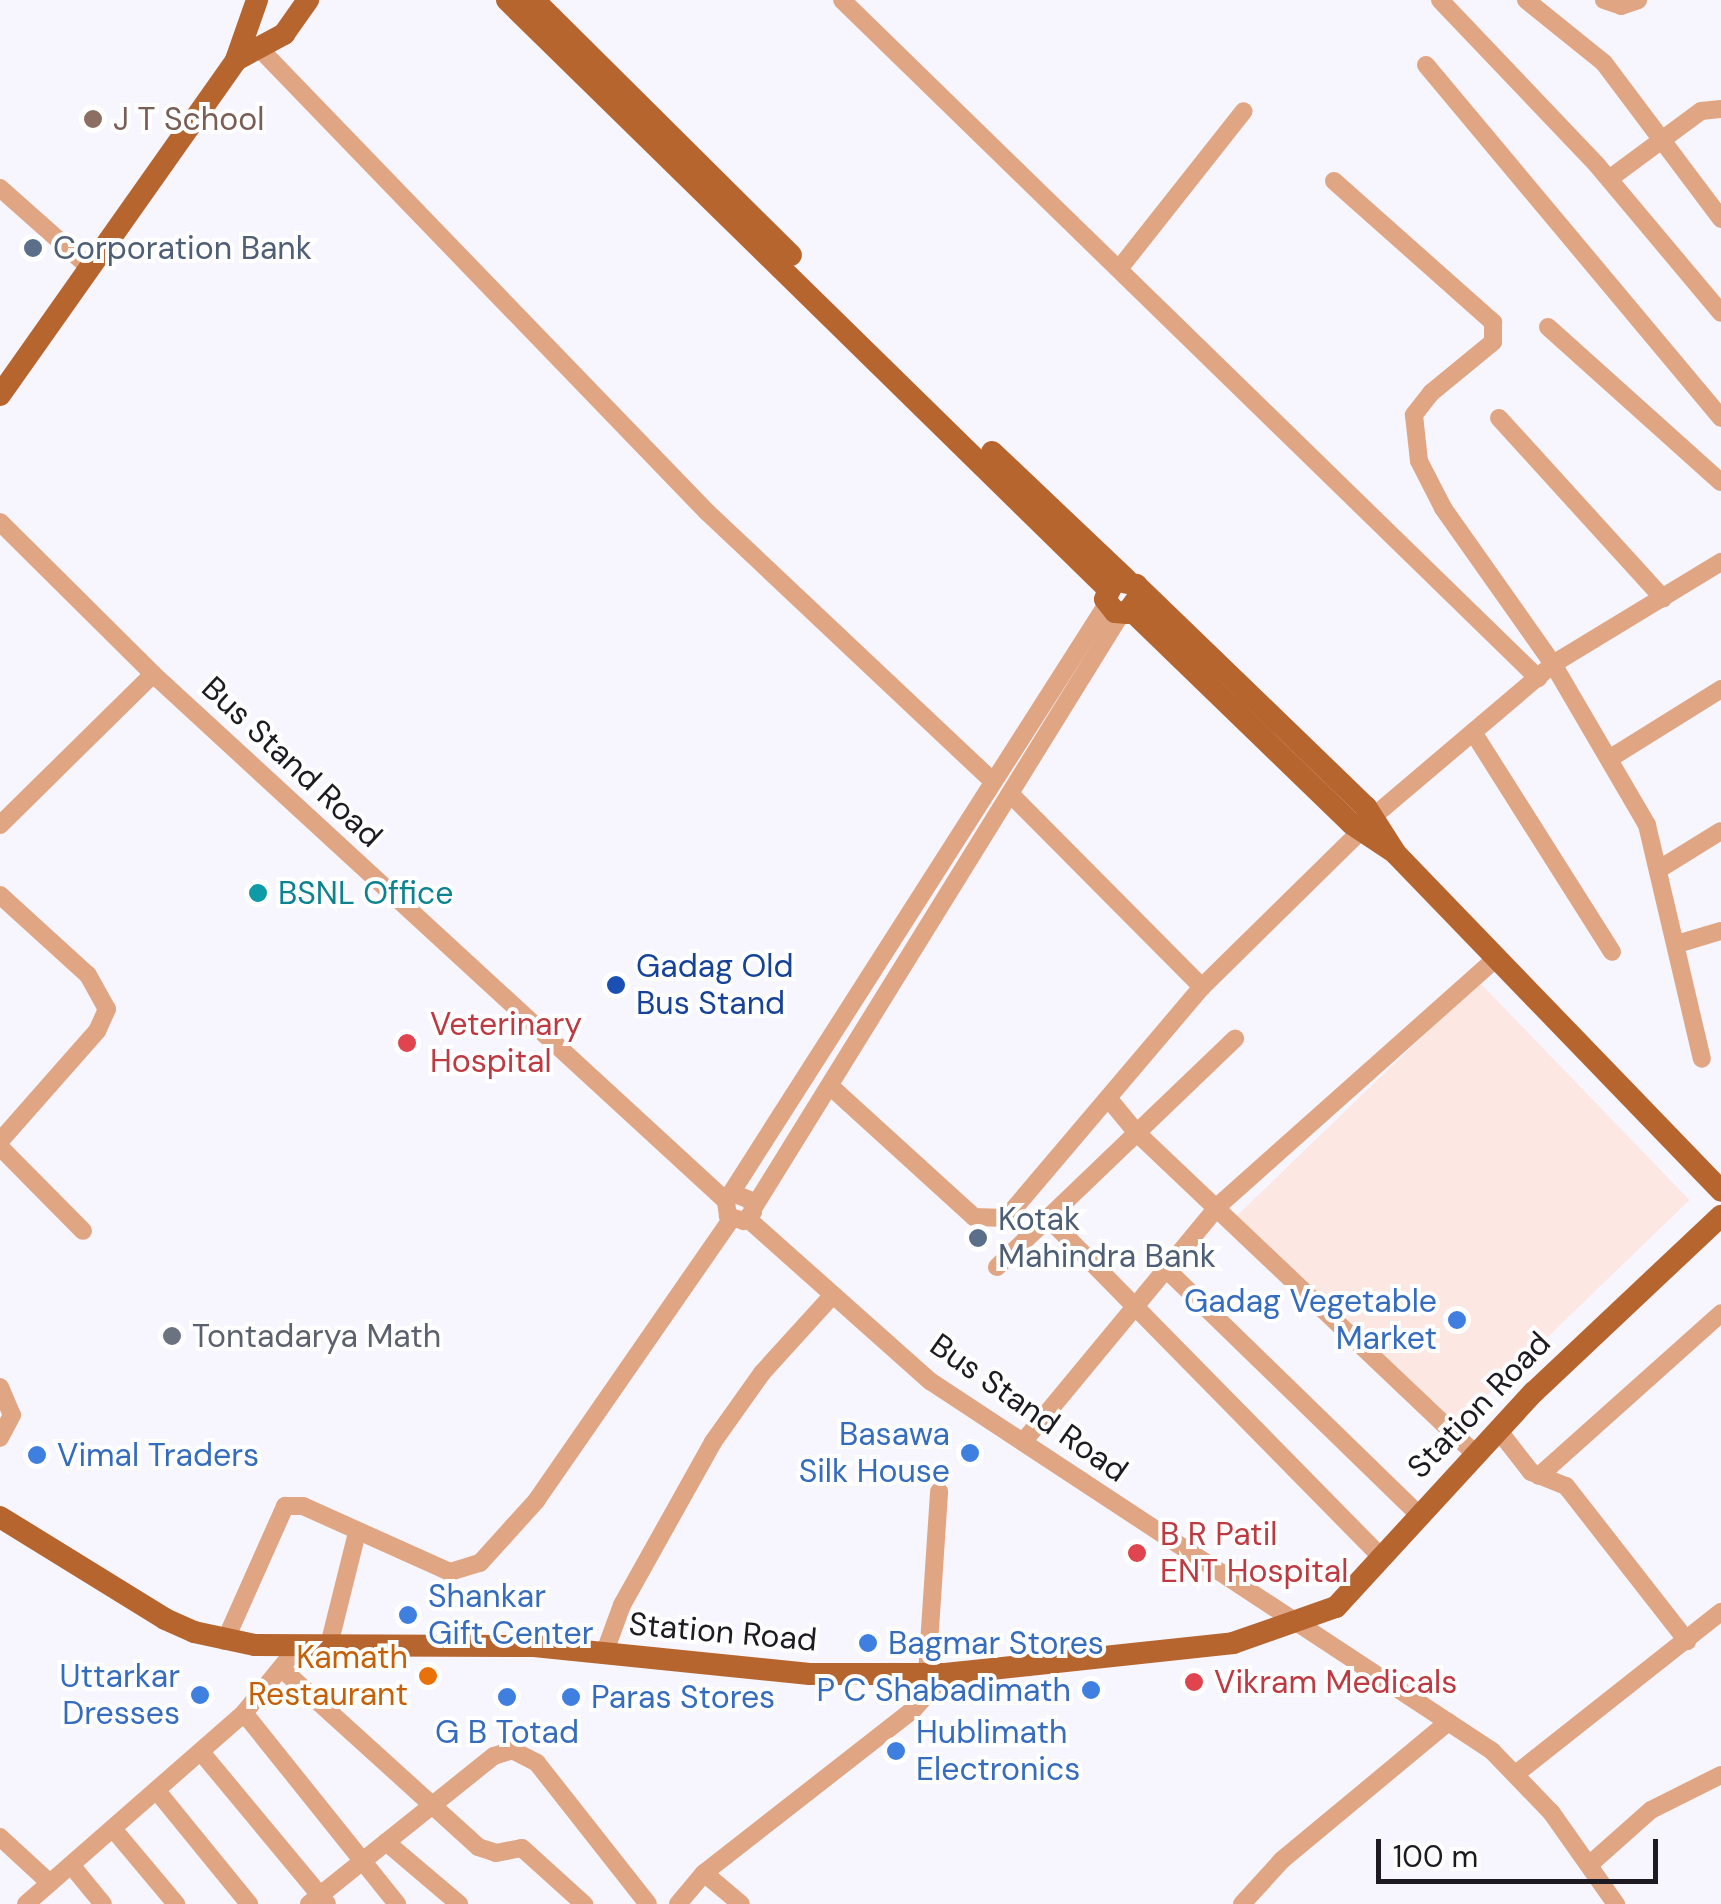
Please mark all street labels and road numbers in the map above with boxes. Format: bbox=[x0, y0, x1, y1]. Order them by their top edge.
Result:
street label: Bus Stand Road bbox=[194, 669, 390, 855]
street label: Station Road bbox=[1400, 1324, 1558, 1486]
street label: Bus Stand Road bbox=[923, 1326, 1135, 1490]
street label: Station Road bbox=[627, 1605, 819, 1659]

